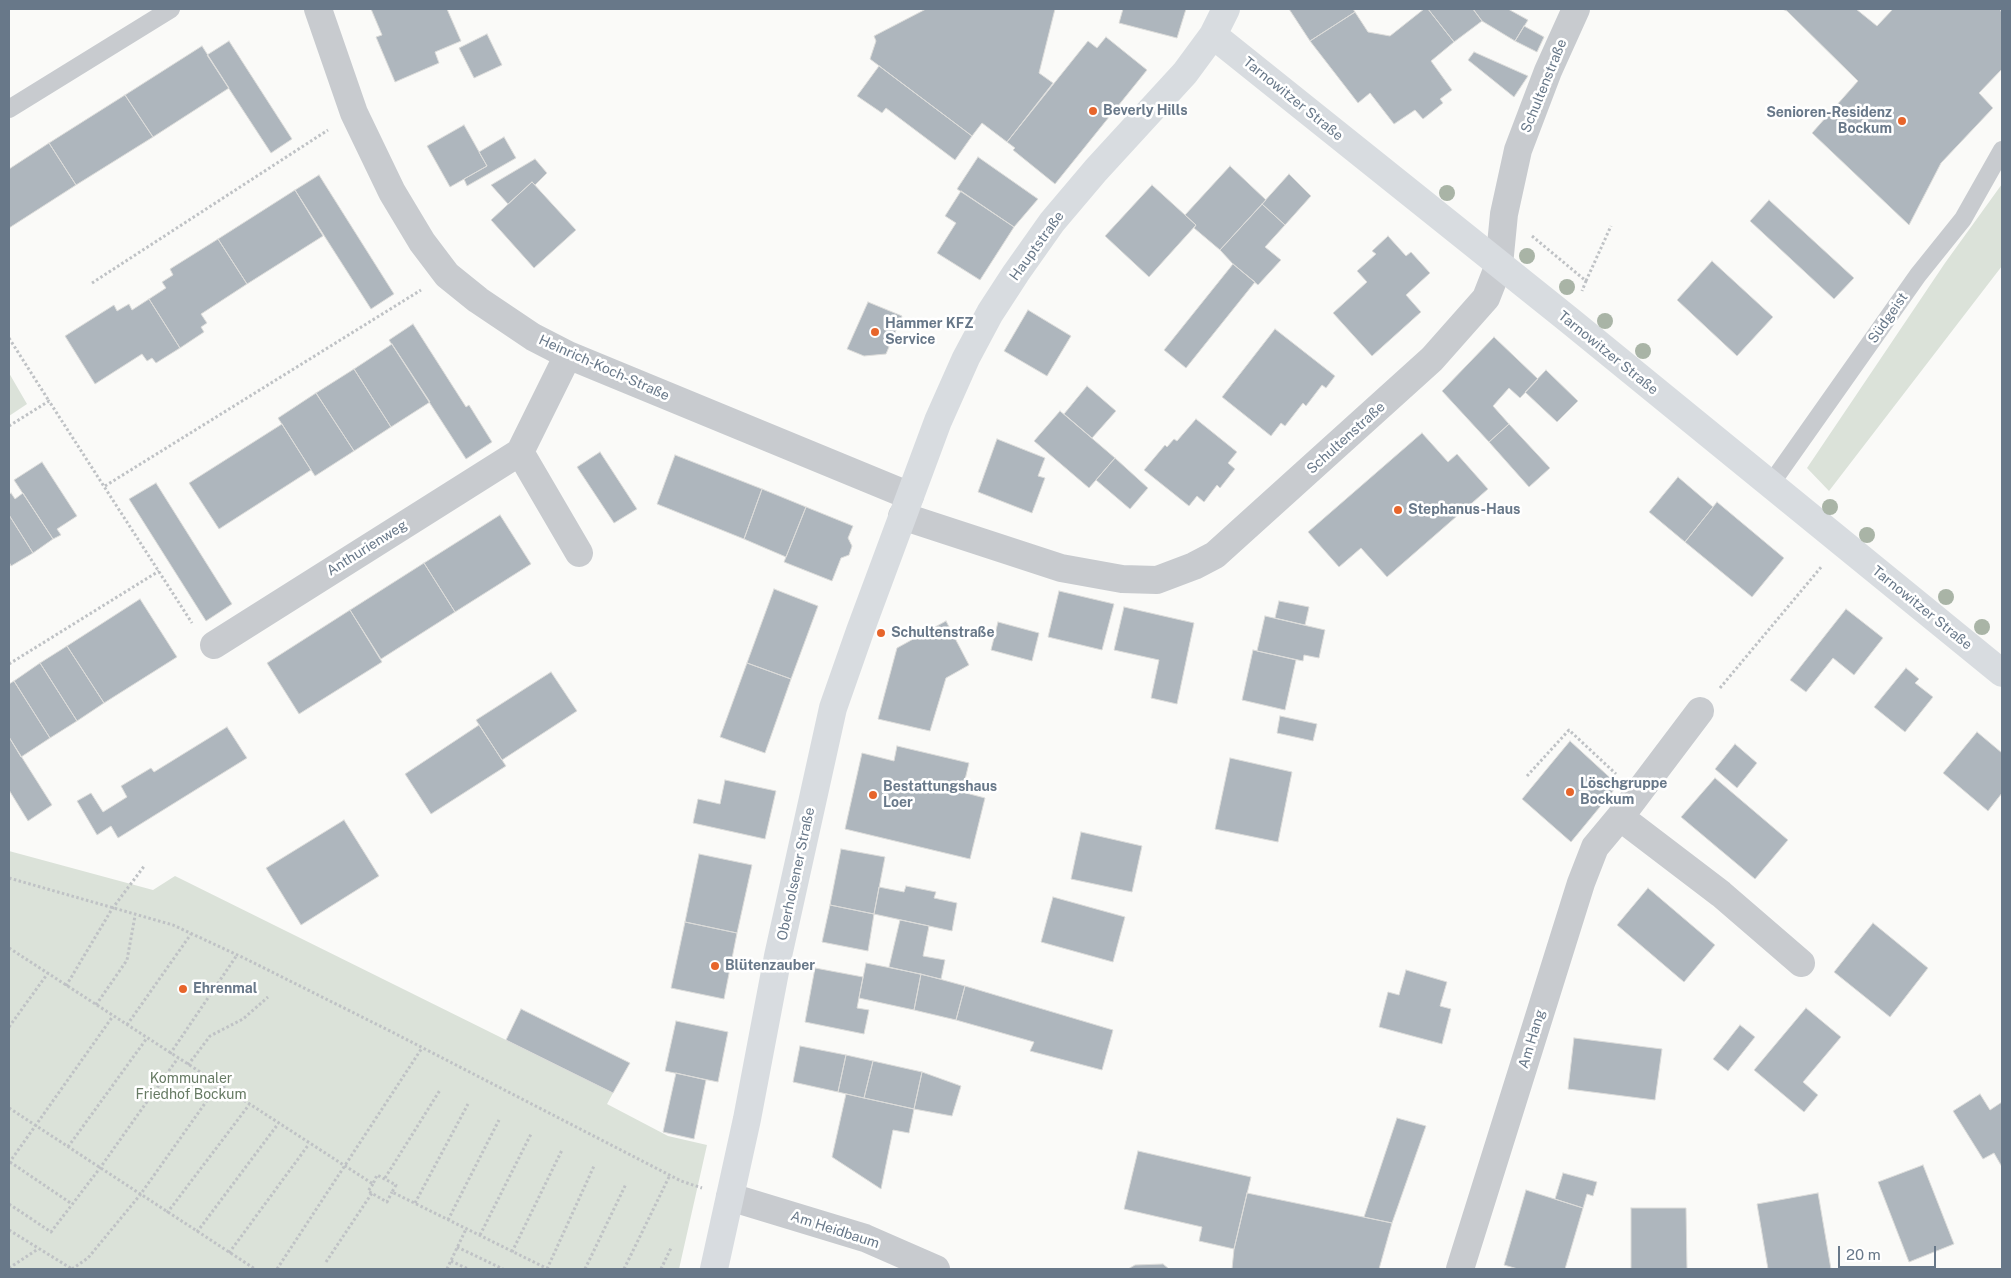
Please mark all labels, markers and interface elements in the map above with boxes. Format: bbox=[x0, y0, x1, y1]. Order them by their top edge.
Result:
street label: Schultenstraße bbox=[1518, 37, 1570, 135]
street label: Tarnowitzer Straße bbox=[1240, 54, 1346, 144]
place label: Beverly Hills bbox=[1103, 103, 1188, 119]
marker: Beverly Hills bbox=[1087, 105, 1099, 117]
place label: Senioren-Residenz Bockum bbox=[1766, 105, 1892, 138]
marker: Senioren-Residenz Bockum bbox=[1896, 115, 1908, 127]
street label: Hauptstraße bbox=[1006, 208, 1068, 284]
street label: Südgeist bbox=[1864, 289, 1912, 347]
street label: Tarnowitzer Straße bbox=[1555, 308, 1661, 398]
place label: Hammer KFZ Service bbox=[885, 316, 974, 348]
marker: Hammer KFZ Service bbox=[869, 326, 881, 338]
street label: Heinrich-Koch-Straße bbox=[536, 332, 672, 404]
street label: Schultenstraße bbox=[1303, 398, 1389, 478]
place label: Stephanus-Haus bbox=[1408, 502, 1520, 518]
marker: Stephanus-Haus bbox=[1392, 504, 1404, 516]
street label: Anthurienweg bbox=[324, 517, 410, 579]
street label: Tarnowitzer Straße bbox=[1869, 563, 1975, 653]
place label: Schultenstraße bbox=[891, 625, 994, 641]
marker: Schultenstraße bbox=[875, 627, 887, 639]
place label: Löschgruppe Bockum bbox=[1580, 776, 1667, 809]
place label: Bestattungshaus Loer bbox=[883, 779, 997, 812]
marker: Löschgruppe Bockum bbox=[1564, 786, 1576, 798]
marker: Bestattungshaus Loer bbox=[867, 789, 879, 801]
street label: Oberholsener Straße bbox=[774, 806, 818, 942]
place label: Blütenzauber bbox=[725, 958, 815, 974]
marker: Blütenzauber bbox=[709, 960, 721, 972]
place label: Ehrenmal bbox=[193, 981, 257, 997]
marker: Ehrenmal bbox=[177, 983, 189, 995]
street label: Am Hang bbox=[1515, 1008, 1549, 1070]
park label: Kommunaler Friedhof Bockum bbox=[135, 1071, 247, 1104]
street label: Am Heidbaum bbox=[789, 1208, 881, 1252]
scale bar bbox=[1841, 1236, 1938, 1268]
text: 20 m bbox=[1846, 1246, 1881, 1263]

